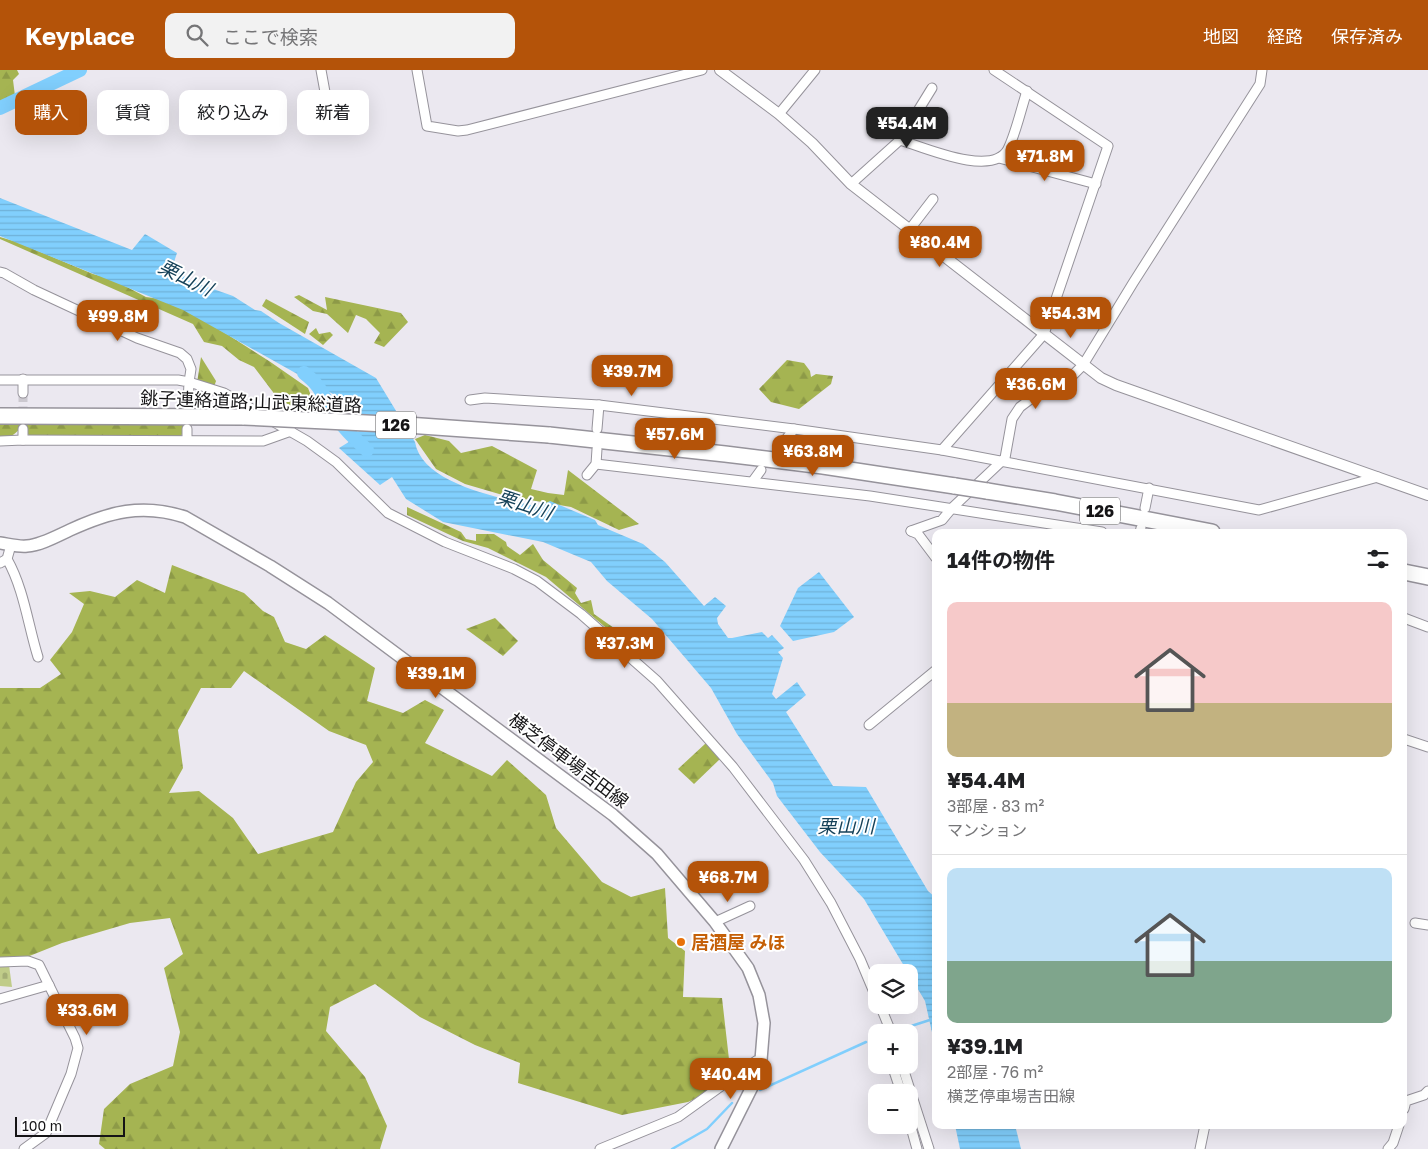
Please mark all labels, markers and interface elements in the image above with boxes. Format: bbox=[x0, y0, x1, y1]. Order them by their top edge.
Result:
search box bbox=[165, 13, 515, 58]
text: Keyplace bbox=[25, 21, 135, 50]
icon: search bbox=[183, 21, 211, 49]
text: ここで検索 bbox=[223, 25, 318, 48]
text: 地図 bbox=[1203, 25, 1239, 47]
text: 経路 bbox=[1267, 25, 1303, 47]
text: 保存済み bbox=[1331, 25, 1403, 47]
chip: 購入 bbox=[15, 90, 87, 135]
chip: 賃貸 bbox=[97, 90, 169, 135]
chip: 絞り込み bbox=[179, 90, 287, 135]
chip: 新着 bbox=[297, 90, 369, 135]
pin: ¥54.4M bbox=[866, 106, 948, 149]
text: ¥54.4M bbox=[877, 113, 937, 133]
pin: ¥71.8M bbox=[1004, 140, 1086, 182]
text: ¥71.8M bbox=[1016, 146, 1074, 166]
pin: ¥80.4M bbox=[899, 226, 981, 268]
text: ¥80.4M bbox=[910, 232, 970, 252]
water label: 栗山川 bbox=[155, 254, 218, 301]
pin: ¥54.3M bbox=[1030, 296, 1112, 339]
pin: ¥99.8M bbox=[77, 300, 159, 342]
text: ¥54.3M bbox=[1041, 303, 1101, 323]
text: ¥99.8M bbox=[88, 306, 148, 326]
pin: ¥39.7M bbox=[591, 354, 673, 397]
text: ¥39.7M bbox=[603, 361, 661, 381]
pin: ¥36.6M bbox=[995, 368, 1077, 410]
text: ¥36.6M bbox=[1006, 374, 1066, 394]
street label: 銚子連絡道路;山武東総道路 bbox=[140, 386, 362, 416]
road number: 126 bbox=[376, 412, 416, 438]
pin: ¥57.6M bbox=[634, 418, 716, 460]
text: ¥57.6M bbox=[646, 424, 704, 444]
pin: ¥63.8M bbox=[772, 434, 854, 477]
text: ¥63.8M bbox=[783, 441, 843, 461]
water label: 栗山川 bbox=[494, 484, 558, 524]
road number: 126 bbox=[1080, 498, 1120, 524]
icon: filters bbox=[1364, 545, 1392, 573]
text: 14件の物件 bbox=[947, 547, 1055, 573]
pin: ¥37.3M bbox=[584, 626, 666, 669]
text: ¥37.3M bbox=[596, 633, 654, 653]
icon: home bbox=[1125, 635, 1215, 725]
pin: ¥39.1M bbox=[395, 656, 477, 699]
text: ¥39.1M bbox=[407, 663, 465, 683]
street label: 横芝停車場吉田線 bbox=[505, 708, 633, 812]
text: ¥54.4M bbox=[947, 767, 1025, 793]
text: 3部屋 · 83 m² bbox=[947, 796, 1044, 816]
water label: 栗山川 bbox=[817, 814, 876, 837]
text: マンション bbox=[947, 820, 1027, 840]
pin: ¥68.7M bbox=[687, 860, 769, 903]
text: ¥68.7M bbox=[698, 867, 758, 887]
icon: home bbox=[1125, 900, 1215, 990]
place label: 居酒屋 みほ bbox=[691, 931, 786, 953]
marker: 居酒屋 みほ bbox=[675, 936, 687, 948]
map controls bbox=[868, 964, 918, 1134]
button: layers bbox=[868, 964, 918, 1014]
pin: ¥33.6M bbox=[46, 994, 128, 1036]
text: ¥33.6M bbox=[57, 1000, 117, 1020]
button: + bbox=[868, 1024, 918, 1074]
text: ¥39.1M bbox=[947, 1033, 1023, 1059]
pin: ¥40.4M bbox=[690, 1058, 772, 1100]
text: 2部屋 · 76 m² bbox=[947, 1062, 1043, 1082]
text: ¥40.4M bbox=[701, 1064, 761, 1084]
button: − bbox=[868, 1084, 918, 1134]
text: 横芝停車場吉田線 bbox=[947, 1086, 1075, 1106]
scale bar bbox=[15, 1114, 125, 1137]
text: 100 m bbox=[22, 1117, 62, 1134]

